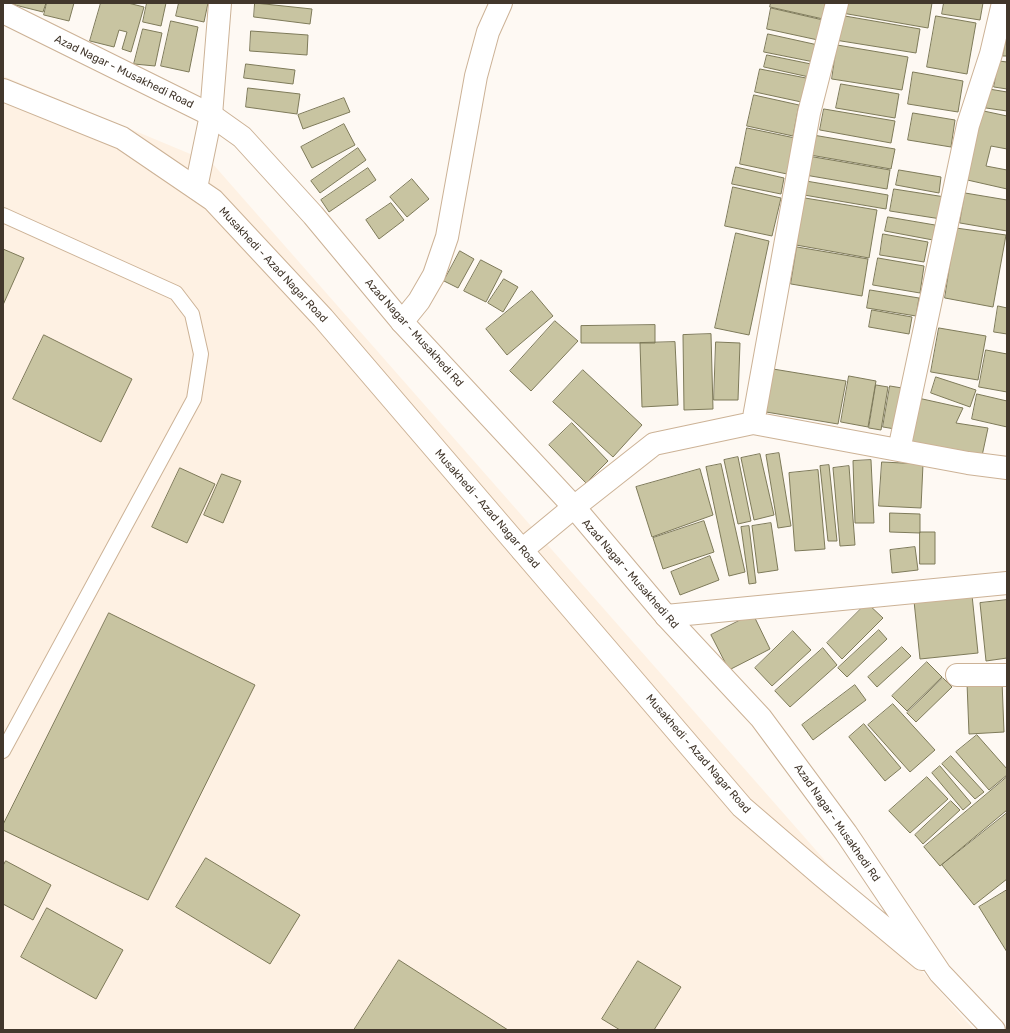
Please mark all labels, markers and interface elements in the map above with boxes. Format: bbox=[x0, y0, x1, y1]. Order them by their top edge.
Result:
street label: Azad Nagar - Musakhedi Road bbox=[52, 33, 196, 111]
street label: Musakhedi - Azad Nagar Road bbox=[216, 205, 330, 325]
street label: Azad Nagar - Musakhedi Rd bbox=[362, 276, 466, 390]
street label: Musakhedi - Azad Nagar Road bbox=[432, 447, 542, 571]
street label: Azad Nagar - Musakhedi Rd bbox=[579, 517, 681, 631]
street label: Musakhedi - Azad Nagar Road bbox=[643, 692, 753, 816]
street label: Azad Nagar - Musakhedi Rd bbox=[791, 762, 883, 884]

